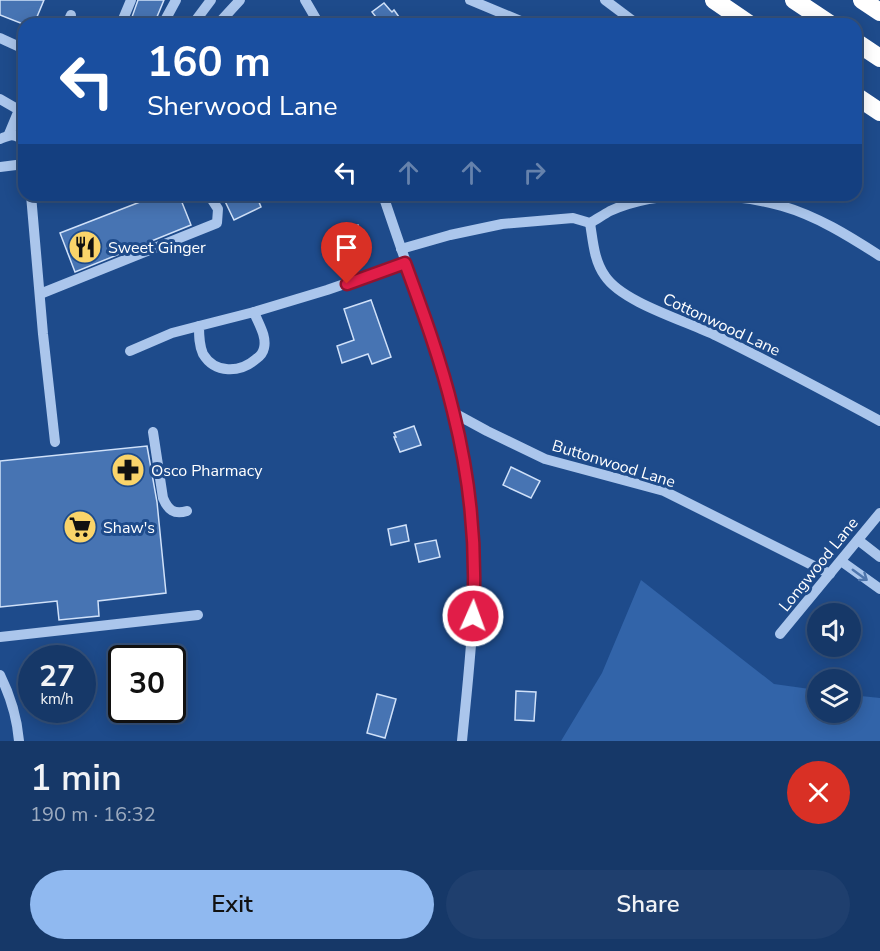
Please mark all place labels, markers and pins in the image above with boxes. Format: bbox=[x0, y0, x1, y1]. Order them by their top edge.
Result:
pin bbox=[321, 222, 372, 284]
restaurant icon: Sweet Ginger bbox=[67, 229, 103, 265]
place label: Sweet Ginger bbox=[108, 237, 206, 259]
pharmacy icon: Osco Pharmacy bbox=[110, 452, 146, 488]
place label: Osco Pharmacy bbox=[151, 460, 263, 482]
supermarket icon: Shaw's bbox=[62, 509, 98, 545]
place label: Shaw's bbox=[103, 517, 155, 539]

